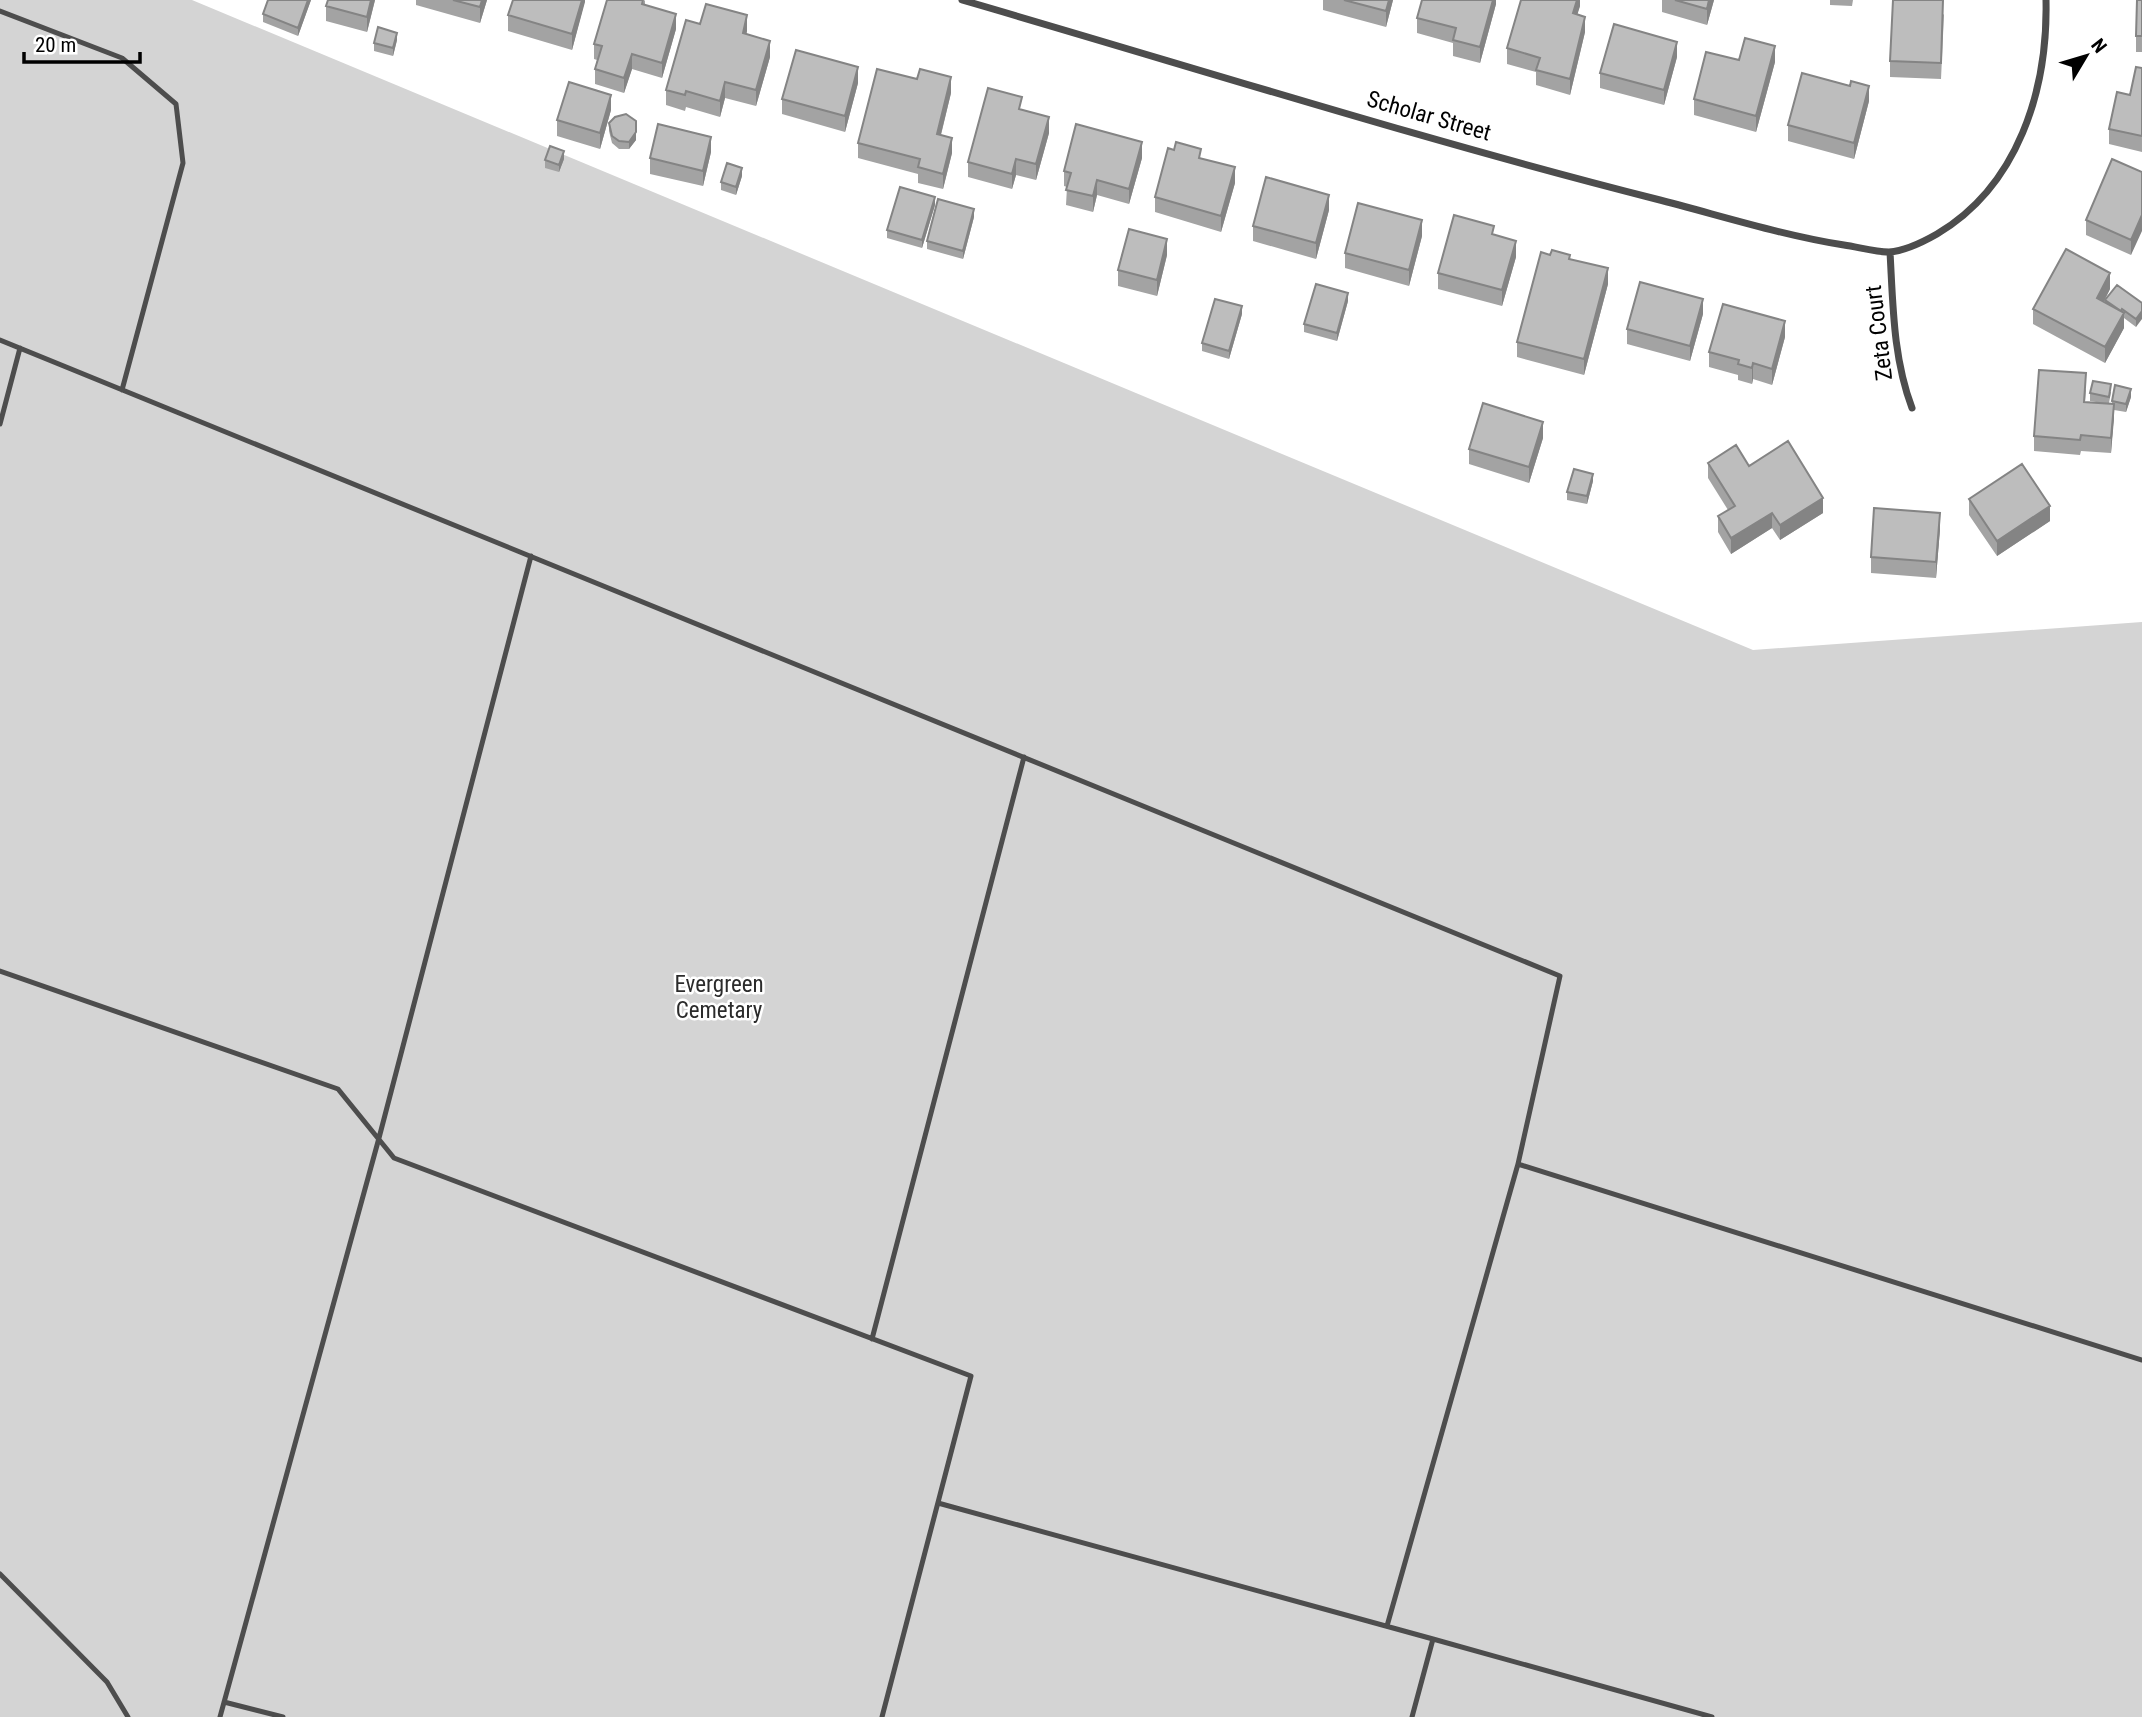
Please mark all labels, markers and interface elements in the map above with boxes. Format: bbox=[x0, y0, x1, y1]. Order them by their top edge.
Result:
scale bar bbox=[24, 21, 140, 65]
north arrow bbox=[2051, 21, 2121, 91]
text: 20 m bbox=[35, 33, 76, 57]
text: N bbox=[2086, 34, 2112, 58]
street label: Scholar Street bbox=[1364, 85, 1494, 147]
street label: Zeta Court bbox=[1860, 284, 1898, 382]
park label: Evergreen Cemetary bbox=[674, 971, 764, 1024]

